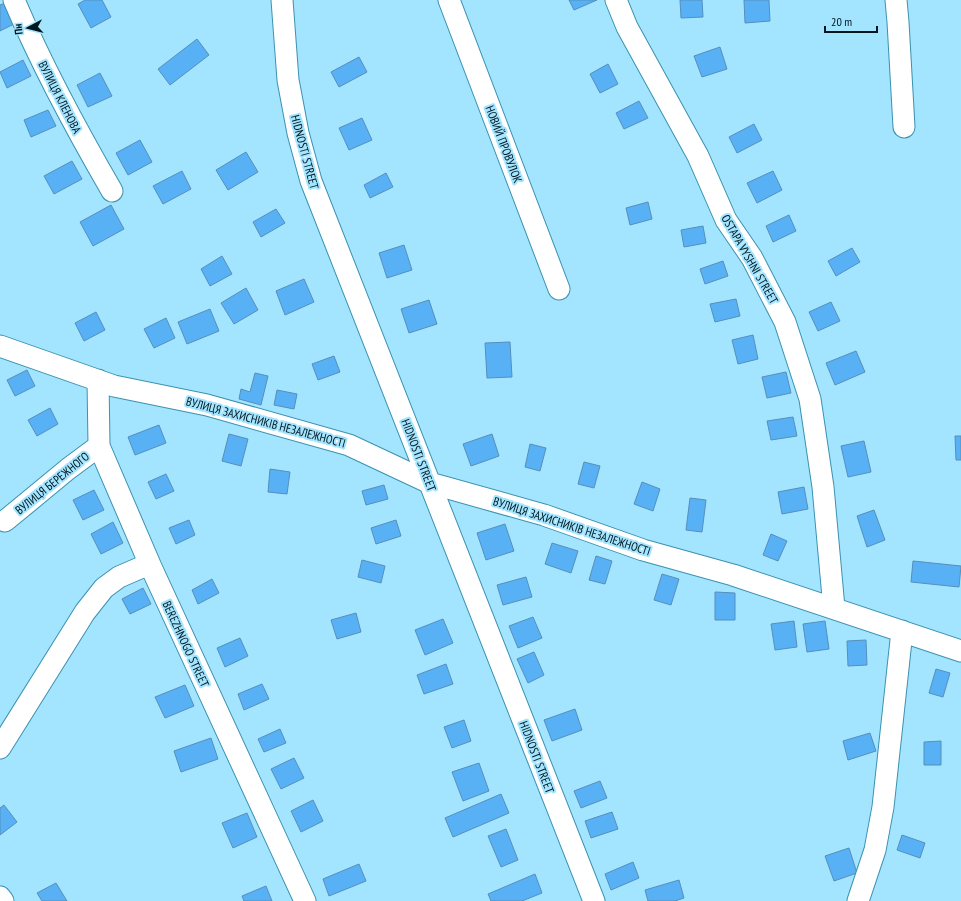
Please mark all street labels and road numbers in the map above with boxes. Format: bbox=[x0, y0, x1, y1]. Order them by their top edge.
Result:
street label: ВУЛИЦЯ КЛЕНОВА bbox=[35, 58, 85, 136]
street label: НОВИЙ ПРОВУЛОК bbox=[482, 103, 526, 185]
street label: HIDNOSTI STREET bbox=[288, 113, 322, 191]
street label: OSTAPA VYSHNI STREET bbox=[718, 212, 782, 307]
street label: ВУЛИЦЯ ЗАХИСНИКІВ НЕЗАЛЕЖНОСТІ bbox=[185, 393, 347, 451]
street label: HIDNOSTI STREET bbox=[398, 417, 440, 494]
street label: ВУЛИЦЯ БЕРЕЖНОГО bbox=[12, 448, 92, 517]
street label: ВУЛИЦЯ ЗАХИСНИКІВ НЕЗАЛЕЖНОСТІ bbox=[491, 493, 653, 559]
street label: BEREZHNOGO STREET bbox=[159, 598, 213, 690]
street label: HIDNOSTI STREET bbox=[516, 719, 558, 796]

